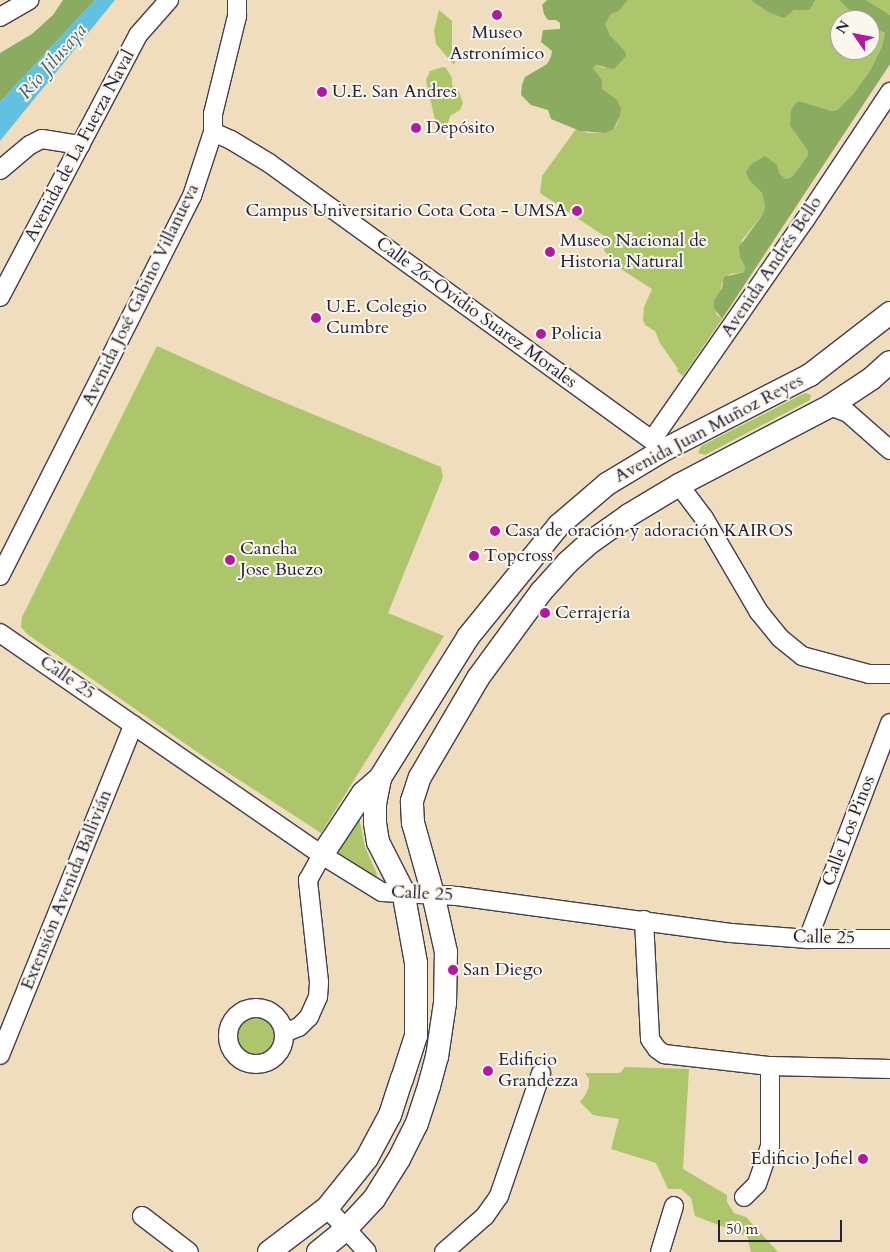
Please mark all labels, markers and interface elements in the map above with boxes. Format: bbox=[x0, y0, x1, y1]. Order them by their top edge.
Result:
marker: Museo Astronímico bbox=[491, 9, 503, 21]
north arrow bbox=[830, 10, 880, 60]
text: N bbox=[832, 17, 854, 37]
water label: Río Jilusaya bbox=[14, 20, 92, 104]
place label: Museo Astronímico bbox=[450, 23, 544, 66]
street label: Avenida de La Fuerza Naval bbox=[20, 47, 140, 245]
place label: U.E. San Andres bbox=[332, 81, 457, 103]
marker: U.E. San Andres bbox=[316, 86, 328, 98]
place label: Depósito bbox=[426, 117, 495, 139]
marker: Depósito bbox=[410, 122, 422, 134]
street label: Avenida José Gabino Villanueva bbox=[78, 180, 204, 410]
street label: Avenida Andrés Bello bbox=[717, 193, 827, 341]
place label: Campus Universitario Cota Cota - UMSA bbox=[245, 200, 567, 222]
marker: Campus Universitario Cota Cota - UMSA bbox=[571, 205, 583, 217]
place label: Museo Nacional de Historia Natural bbox=[560, 231, 707, 274]
street label: Calle 26-Ovidio Suarez Morales bbox=[371, 233, 581, 393]
marker: Museo Nacional de Historia Natural bbox=[544, 246, 556, 258]
place label: U.E. Colegio Cumbre bbox=[326, 297, 427, 340]
marker: U.E. Colegio Cumbre bbox=[310, 312, 322, 324]
place label: Policia bbox=[551, 323, 602, 345]
marker: Policia bbox=[535, 328, 547, 340]
street label: Avenida Juan Muñoz Reyes bbox=[611, 370, 807, 488]
place label: Casa de oración y adoración KAIROS bbox=[505, 520, 793, 542]
marker: Casa de oración y adoración KAIROS bbox=[489, 525, 501, 537]
place label: Cancha Jose Buezo bbox=[240, 539, 323, 582]
place label: Topcross bbox=[484, 545, 553, 567]
marker: Topcross bbox=[468, 550, 480, 562]
marker: Cancha Jose Buezo bbox=[224, 554, 236, 566]
place label: Cerrajería bbox=[555, 602, 630, 624]
marker: Cerrajería bbox=[539, 607, 551, 619]
street label: Calle 25 bbox=[35, 651, 99, 705]
street label: Calle Los Pinos bbox=[818, 773, 880, 889]
street label: Extensión Avenida Ballivián bbox=[17, 787, 117, 993]
street label: Calle 25 bbox=[390, 882, 454, 906]
street label: Calle 25 bbox=[793, 927, 855, 949]
place label: San Diego bbox=[463, 959, 543, 981]
marker: San Diego bbox=[447, 964, 459, 976]
place label: Edificio Grandezza bbox=[498, 1050, 578, 1092]
marker: Edificio Grandezza bbox=[482, 1065, 494, 1077]
place label: Edificio Jofiel bbox=[751, 1148, 853, 1170]
marker: Edificio Jofiel bbox=[857, 1153, 869, 1165]
scale bar bbox=[720, 1210, 844, 1242]
text: 50 m bbox=[726, 1219, 758, 1239]

